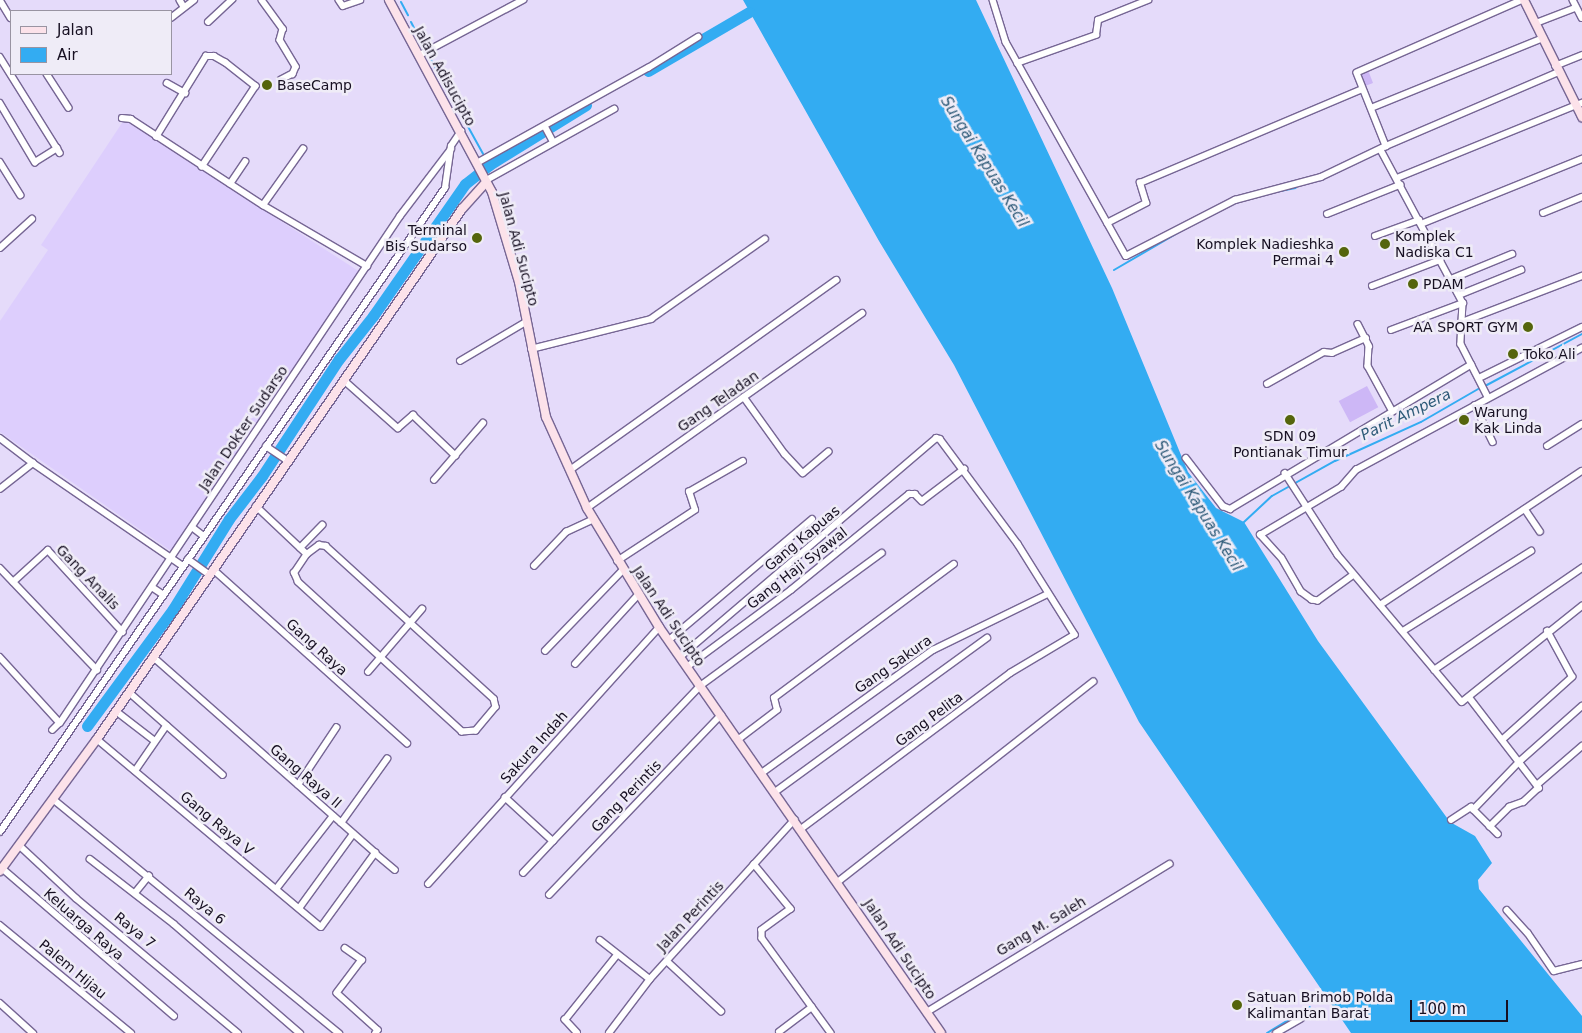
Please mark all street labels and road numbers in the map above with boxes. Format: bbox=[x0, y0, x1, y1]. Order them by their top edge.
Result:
street label: Jalan Adisucipto bbox=[411, 23, 479, 129]
street label: Jalan Adi Sucipto bbox=[496, 190, 542, 308]
street label: Jalan Dokter Sudarso bbox=[195, 362, 291, 494]
street label: Gang Teladan bbox=[674, 367, 762, 435]
street label: Gang Kapuas bbox=[761, 502, 843, 574]
street label: Gang Haji Syawal bbox=[744, 524, 850, 612]
street label: Gang Analis bbox=[53, 541, 123, 613]
street label: Jalan Adi Sucipto bbox=[629, 563, 709, 669]
street label: Gang Raya bbox=[283, 615, 351, 679]
street label: Gang Sakura bbox=[851, 631, 935, 697]
street label: Gang Pelita bbox=[892, 688, 966, 750]
street label: Sakura Indah bbox=[497, 707, 571, 787]
street label: Gang Raya II bbox=[267, 740, 345, 812]
street label: Gang Perintis bbox=[588, 757, 664, 835]
street label: Gang Raya V bbox=[177, 787, 257, 859]
street label: Jalan Perintis bbox=[653, 877, 727, 955]
street label: Raya 6 bbox=[181, 884, 229, 928]
street label: Keluarga Raya bbox=[40, 885, 128, 963]
street label: Gang M. Saleh bbox=[993, 893, 1089, 959]
street label: Jalan Adi Sucipto bbox=[860, 896, 940, 1002]
street label: Raya 7 bbox=[111, 908, 159, 952]
street label: Palem Hijau bbox=[36, 936, 110, 1002]

